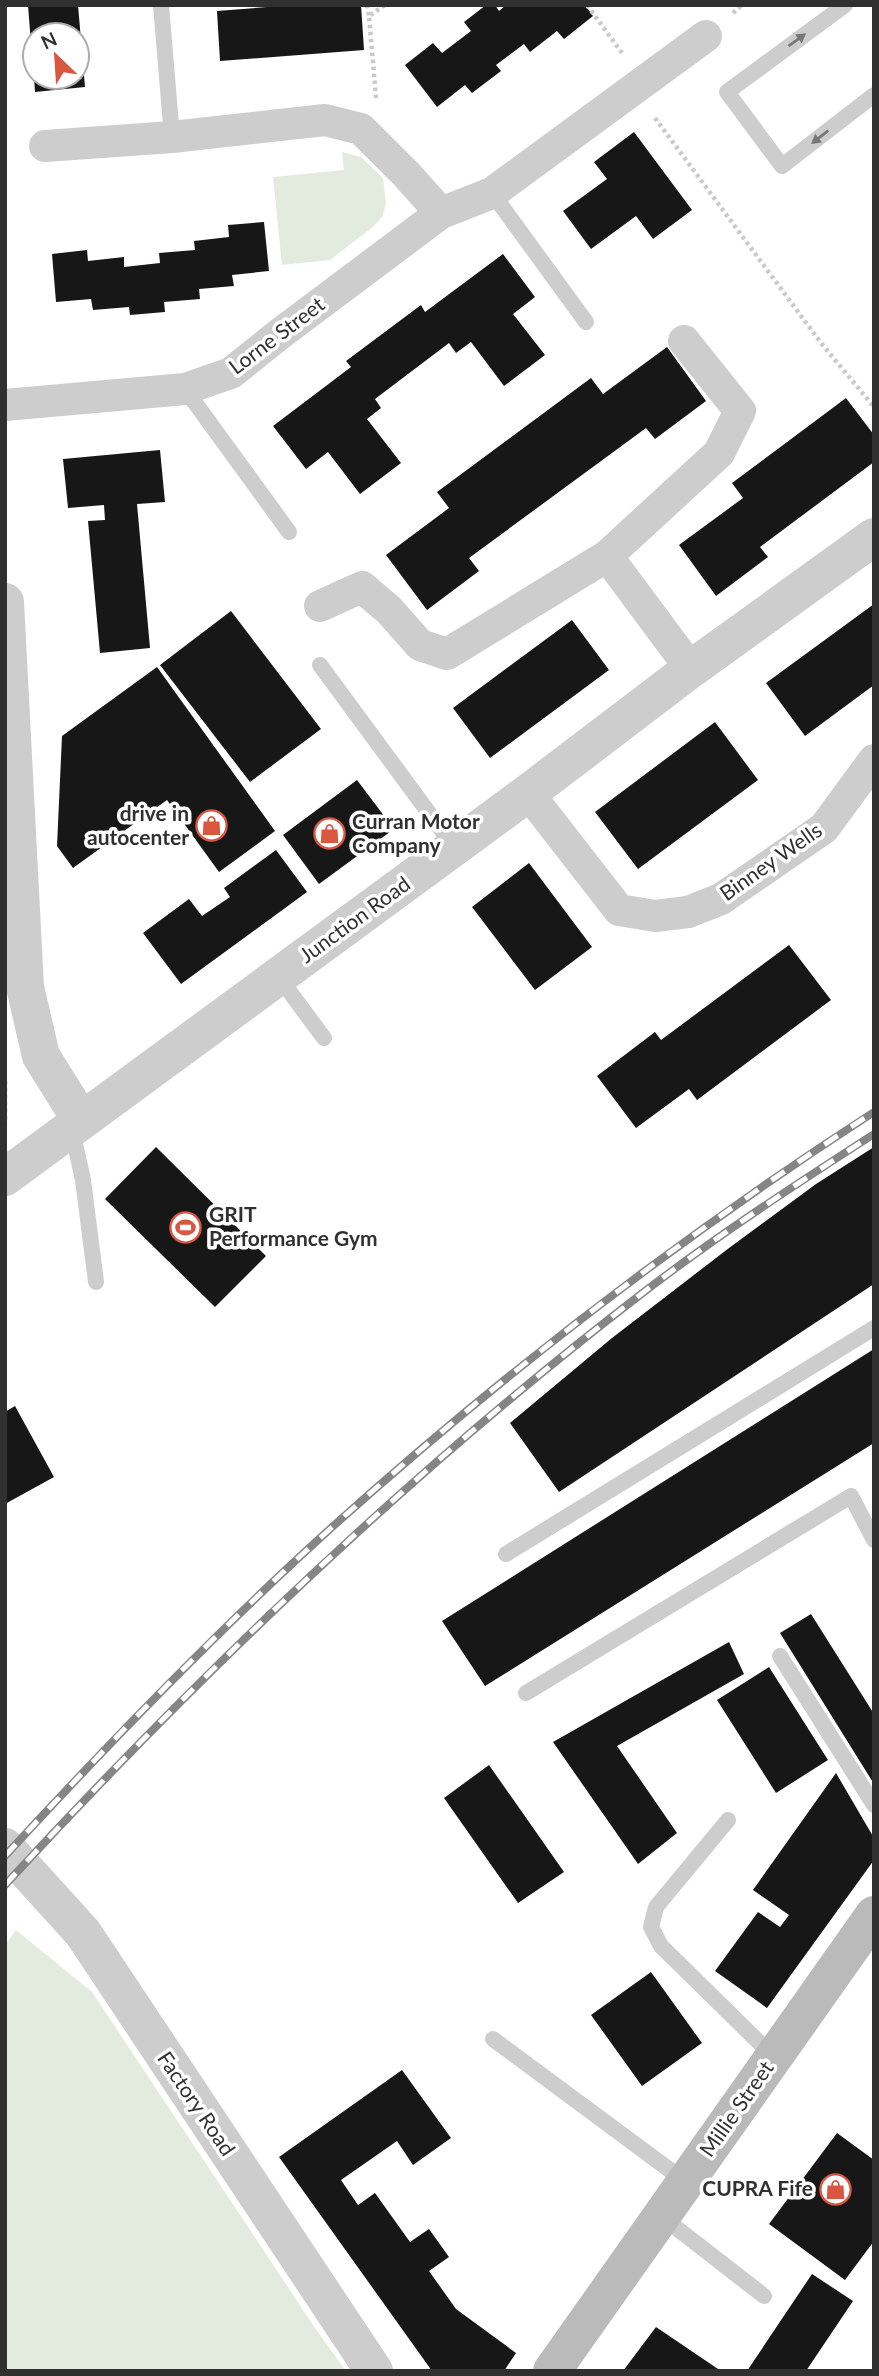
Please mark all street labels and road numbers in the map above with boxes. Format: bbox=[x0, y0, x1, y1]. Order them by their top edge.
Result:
street label: Lorne Street bbox=[223, 291, 329, 379]
street label: Binney Wells bbox=[714, 816, 826, 905]
street label: Junction Road bbox=[294, 870, 414, 967]
street label: Factory Road bbox=[153, 2046, 241, 2160]
street label: Millie Street bbox=[694, 2055, 778, 2161]

